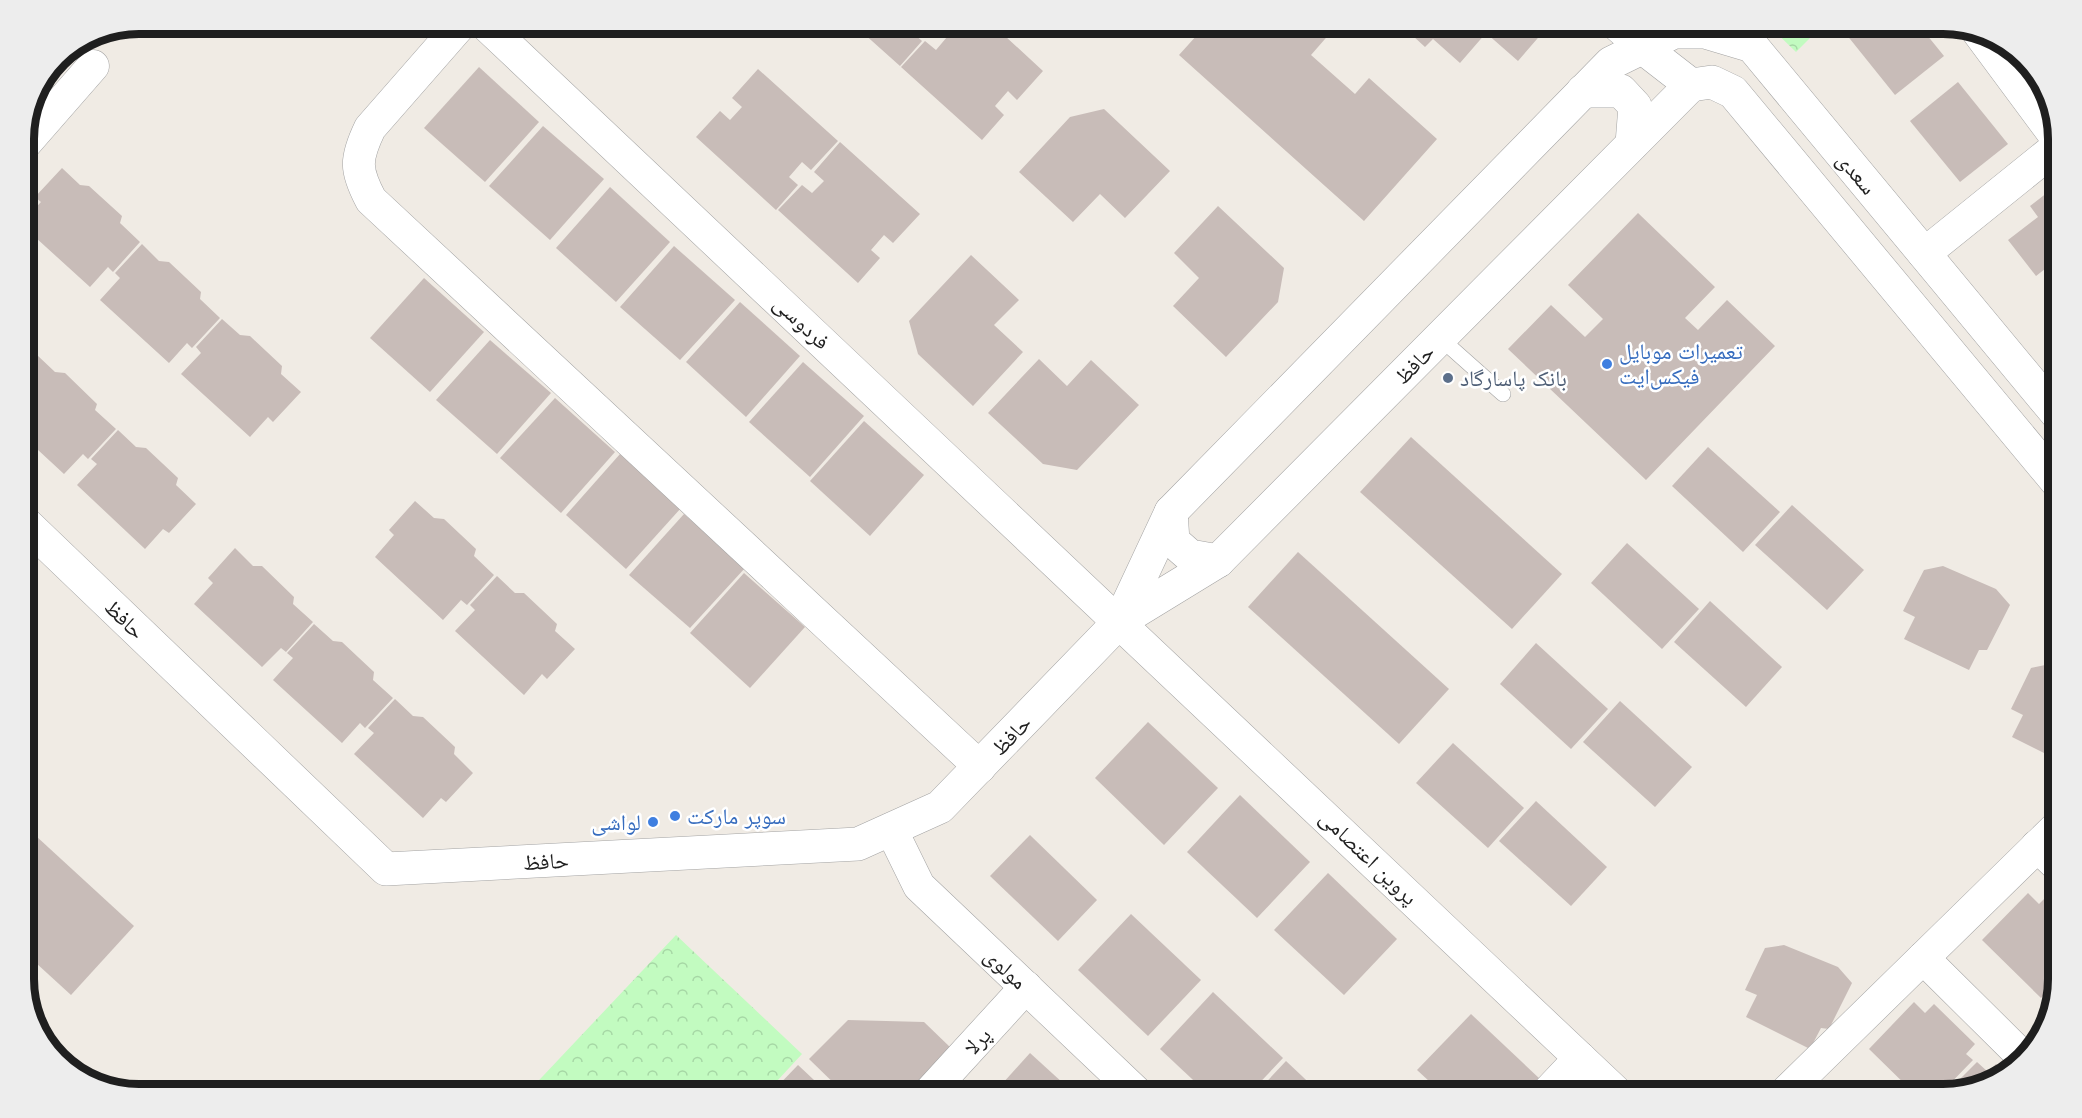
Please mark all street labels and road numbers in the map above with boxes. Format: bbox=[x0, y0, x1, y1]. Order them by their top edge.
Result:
street label: سعدی bbox=[1829, 144, 1885, 202]
street label: فردوسی bbox=[767, 287, 837, 357]
street label: حافظ bbox=[1386, 336, 1442, 392]
street label: حافظ bbox=[97, 592, 153, 646]
street label: حافظ bbox=[984, 707, 1038, 763]
street label: پروین اعتصامی bbox=[1313, 802, 1425, 912]
street label: حافظ bbox=[522, 844, 570, 878]
street label: مولوی bbox=[977, 940, 1035, 996]
street label: پرلا bbox=[956, 1020, 998, 1062]

